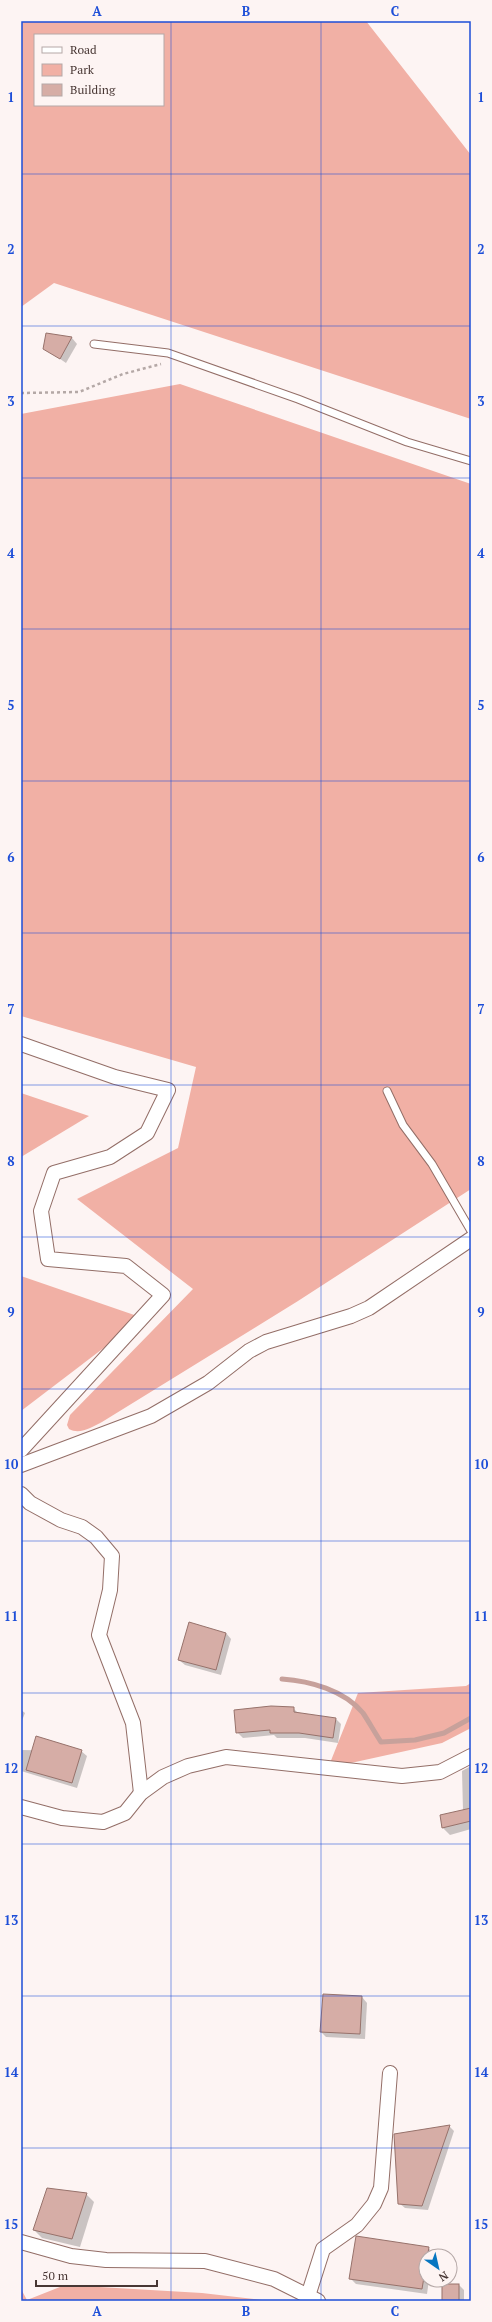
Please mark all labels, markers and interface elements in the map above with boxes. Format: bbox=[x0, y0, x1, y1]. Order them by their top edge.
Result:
text: A bbox=[92, 2, 102, 20]
text: B bbox=[242, 2, 250, 20]
text: C bbox=[391, 2, 399, 20]
legend bbox=[34, 34, 164, 106]
text: Road bbox=[70, 42, 97, 57]
text: Park bbox=[70, 62, 95, 77]
text: Building bbox=[70, 82, 116, 97]
text: 1 bbox=[7, 88, 15, 106]
text: 1 bbox=[477, 88, 485, 106]
text: 2 bbox=[7, 240, 15, 258]
text: 2 bbox=[477, 240, 485, 258]
text: 3 bbox=[7, 392, 15, 410]
text: 3 bbox=[477, 392, 485, 410]
text: 4 bbox=[7, 544, 15, 562]
text: 4 bbox=[477, 544, 485, 562]
text: 5 bbox=[7, 696, 15, 714]
text: 5 bbox=[477, 696, 485, 714]
text: 6 bbox=[7, 848, 15, 866]
text: 6 bbox=[477, 848, 485, 866]
text: 7 bbox=[7, 1000, 15, 1018]
text: 7 bbox=[477, 1000, 485, 1018]
text: 8 bbox=[7, 1152, 15, 1170]
text: 8 bbox=[477, 1152, 485, 1170]
text: 9 bbox=[7, 1303, 15, 1321]
text: 9 bbox=[477, 1303, 485, 1321]
text: 10 bbox=[4, 1455, 19, 1473]
text: 10 bbox=[474, 1455, 489, 1473]
text: 11 bbox=[4, 1607, 18, 1625]
text: 11 bbox=[474, 1607, 488, 1625]
text: 12 bbox=[4, 1759, 18, 1777]
text: 12 bbox=[474, 1759, 488, 1777]
text: 13 bbox=[4, 1911, 18, 1929]
text: 13 bbox=[474, 1911, 488, 1929]
text: 14 bbox=[4, 2063, 19, 2081]
text: 14 bbox=[474, 2063, 489, 2081]
text: 15 bbox=[4, 2215, 18, 2233]
text: 15 bbox=[474, 2215, 488, 2233]
north arrow bbox=[418, 2248, 458, 2288]
scale bar bbox=[36, 2262, 157, 2288]
text: 50 m bbox=[42, 2268, 69, 2283]
text: N bbox=[436, 2268, 451, 2285]
text: A bbox=[92, 2302, 102, 2320]
text: B bbox=[242, 2302, 250, 2320]
text: C bbox=[391, 2302, 399, 2320]

